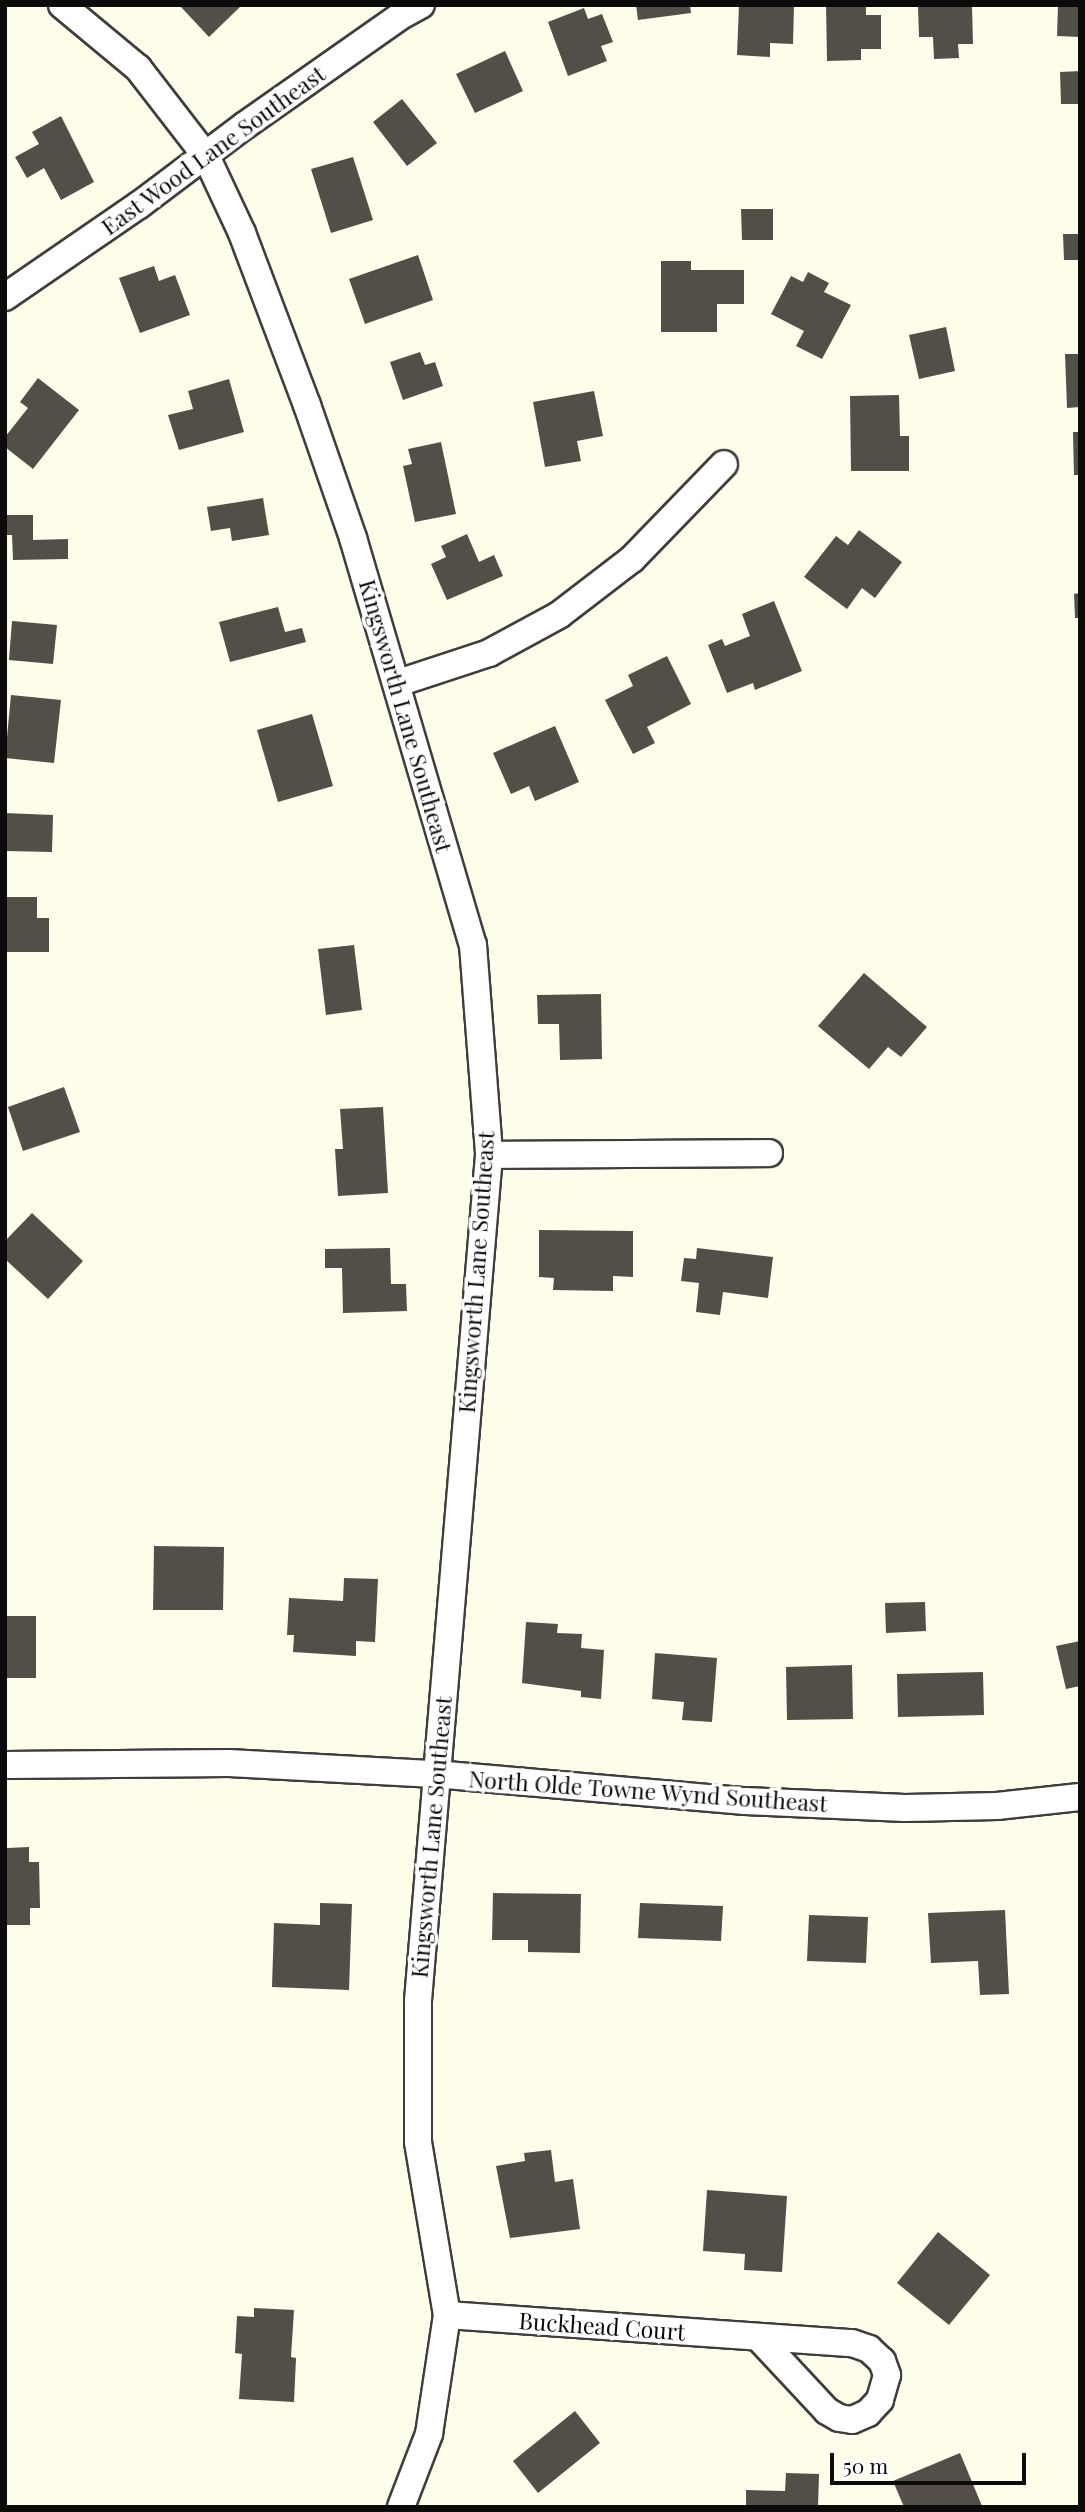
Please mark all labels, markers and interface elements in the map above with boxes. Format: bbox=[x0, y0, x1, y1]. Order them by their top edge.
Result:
street label: East Wood Lane Southeast bbox=[95, 59, 331, 241]
street label: Kingsworth Lane Southeast bbox=[354, 576, 458, 856]
street label: Kingsworth Lane Southeast bbox=[452, 1130, 500, 1414]
street label: Kingsworth Lane Southeast bbox=[405, 1695, 457, 1979]
street label: North Olde Towne Wynd Southeast bbox=[467, 1765, 829, 1817]
street label: Buckhead Court bbox=[518, 2306, 686, 2346]
scale bar bbox=[833, 2438, 1029, 2482]
text: 50 m bbox=[843, 2451, 888, 2479]

